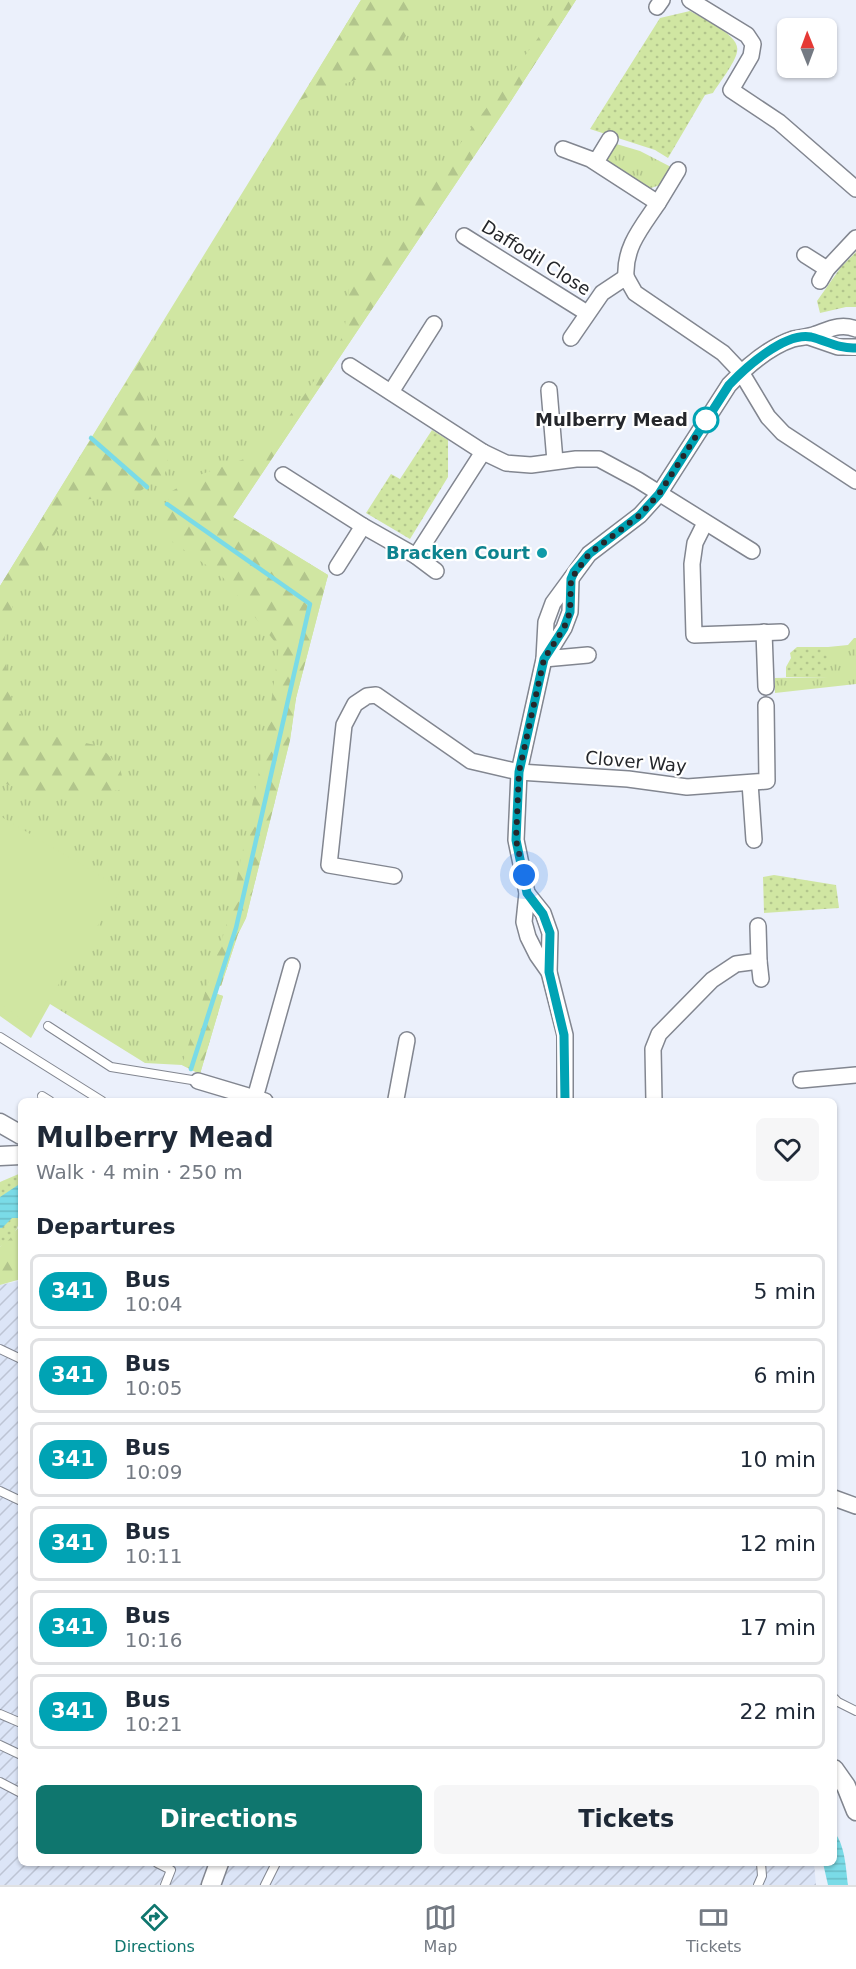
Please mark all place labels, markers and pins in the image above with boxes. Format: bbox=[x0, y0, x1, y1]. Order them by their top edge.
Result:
marker: Mulberry Mead bbox=[693, 407, 719, 433]
place label: Mulberry Mead bbox=[535, 409, 688, 430]
place label: Bracken Court bbox=[386, 542, 530, 563]
marker: Bracken Court bbox=[535, 546, 549, 560]

